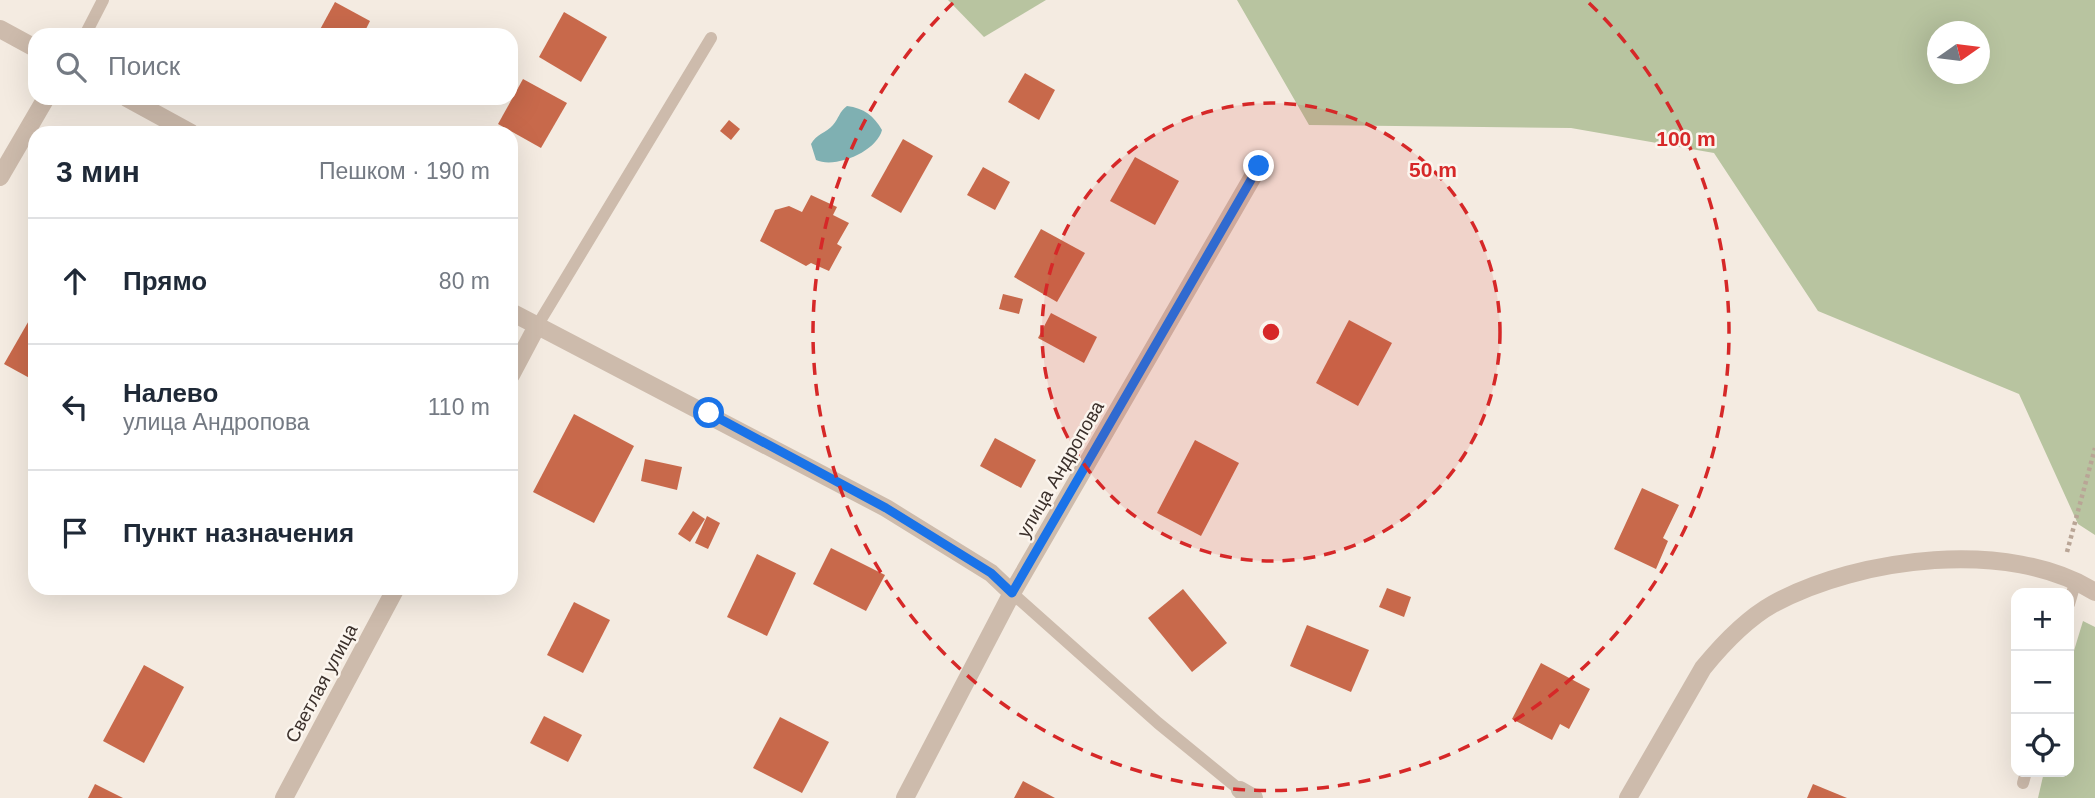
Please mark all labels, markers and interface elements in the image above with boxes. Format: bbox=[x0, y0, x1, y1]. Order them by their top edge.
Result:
north arrow bbox=[1927, 21, 1990, 84]
search box bbox=[28, 28, 518, 105]
icon: search bbox=[52, 48, 90, 86]
text: Поиск bbox=[108, 51, 180, 81]
text: 100 m bbox=[1656, 127, 1716, 150]
route end bbox=[1243, 150, 1274, 181]
text: 3 мин bbox=[56, 155, 140, 188]
text: Пешком · 190 m bbox=[319, 158, 490, 184]
text: 50 m bbox=[1409, 158, 1457, 181]
icon: ahead bbox=[56, 262, 94, 300]
text: Прямо bbox=[123, 266, 207, 296]
text: 80 m bbox=[439, 268, 490, 294]
centre of rings bbox=[1259, 320, 1283, 344]
text: Налево bbox=[123, 378, 218, 408]
icon: left bbox=[56, 388, 94, 426]
text: 110 m bbox=[428, 394, 490, 420]
route start bbox=[693, 397, 724, 428]
street label: улица Андропова bbox=[1013, 397, 1108, 541]
text: улица Андропова bbox=[123, 409, 310, 435]
icon: arrive bbox=[56, 514, 94, 552]
text: Пункт назначения bbox=[123, 518, 354, 548]
map controls bbox=[2011, 588, 2074, 777]
button: + bbox=[2011, 588, 2074, 651]
street label: Светлая улица bbox=[281, 620, 362, 746]
button: − bbox=[2011, 651, 2074, 714]
button: locate bbox=[2011, 714, 2074, 777]

